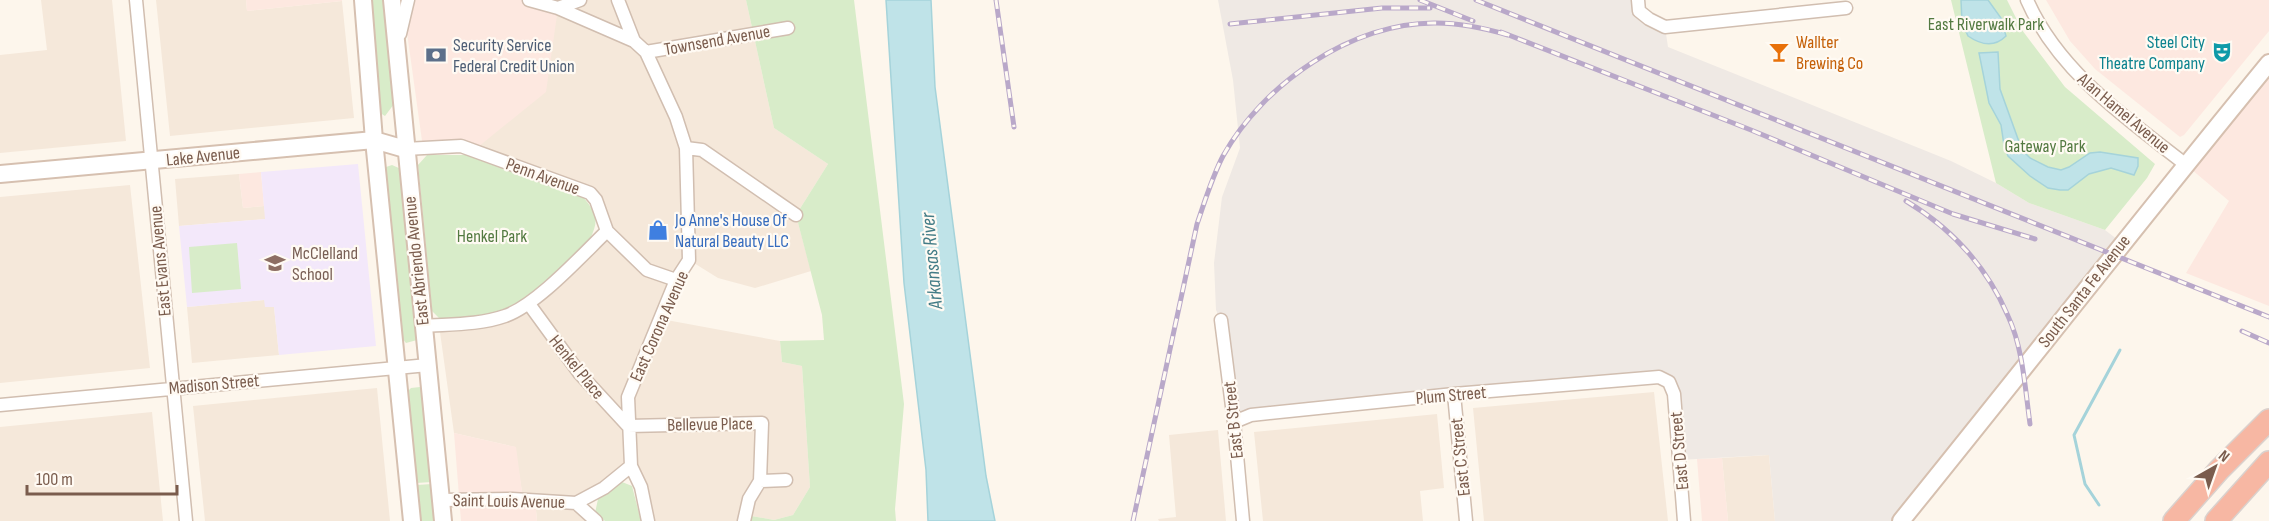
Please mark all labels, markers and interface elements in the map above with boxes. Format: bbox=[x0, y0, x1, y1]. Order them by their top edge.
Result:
park label: East Riverwalk Park bbox=[1928, 14, 2044, 35]
street label: Townsend Avenue bbox=[663, 21, 772, 60]
place label: Wallter Brewing Co bbox=[1796, 32, 1863, 74]
place label: Steel City Theatre Company bbox=[2099, 32, 2205, 74]
place label: Security Service Federal Credit Union bbox=[453, 35, 575, 77]
bar icon: Wallter Brewing Co bbox=[1767, 40, 1791, 64]
theatre icon: Steel City Theatre Company bbox=[2210, 40, 2234, 64]
bank icon: Security Service Federal Credit Union bbox=[424, 43, 448, 67]
street label: Alan Hamel Avenue bbox=[2073, 68, 2174, 158]
park label: Gateway Park bbox=[2004, 136, 2086, 157]
street label: Lake Avenue bbox=[165, 142, 241, 171]
street label: Penn Avenue bbox=[503, 153, 583, 200]
street label: East Abriendo Avenue bbox=[399, 195, 434, 326]
street label: East Evans Avenue bbox=[145, 205, 176, 317]
place label: Jo Anne's House Of Natural Beauty LLC bbox=[674, 210, 789, 252]
water label: Arkansas River bbox=[916, 210, 948, 311]
shop icon: Jo Anne's House Of Natural Beauty LLC bbox=[646, 218, 670, 242]
park label: Henkel Park bbox=[457, 226, 527, 247]
street label: South Santa Fe Avenue bbox=[2034, 231, 2135, 352]
place label: McClelland School bbox=[292, 243, 358, 285]
school or university icon: McClelland School bbox=[263, 251, 287, 275]
street label: East Corona Avenue bbox=[626, 268, 693, 385]
street label: Henkel Place bbox=[544, 331, 609, 404]
street label: Madison Street bbox=[168, 370, 261, 399]
street label: East B Street bbox=[1219, 380, 1248, 460]
street label: Plum Street bbox=[1415, 382, 1488, 409]
street label: East D Street bbox=[1666, 410, 1693, 491]
street label: Bellevue Place bbox=[667, 413, 753, 436]
street label: East C Street bbox=[1446, 416, 1475, 497]
north arrow bbox=[2185, 437, 2245, 497]
text: N bbox=[2214, 447, 2233, 467]
scale bar bbox=[27, 458, 177, 496]
text: 100 m bbox=[36, 469, 73, 490]
street label: Saint Louis Avenue bbox=[453, 490, 565, 513]

